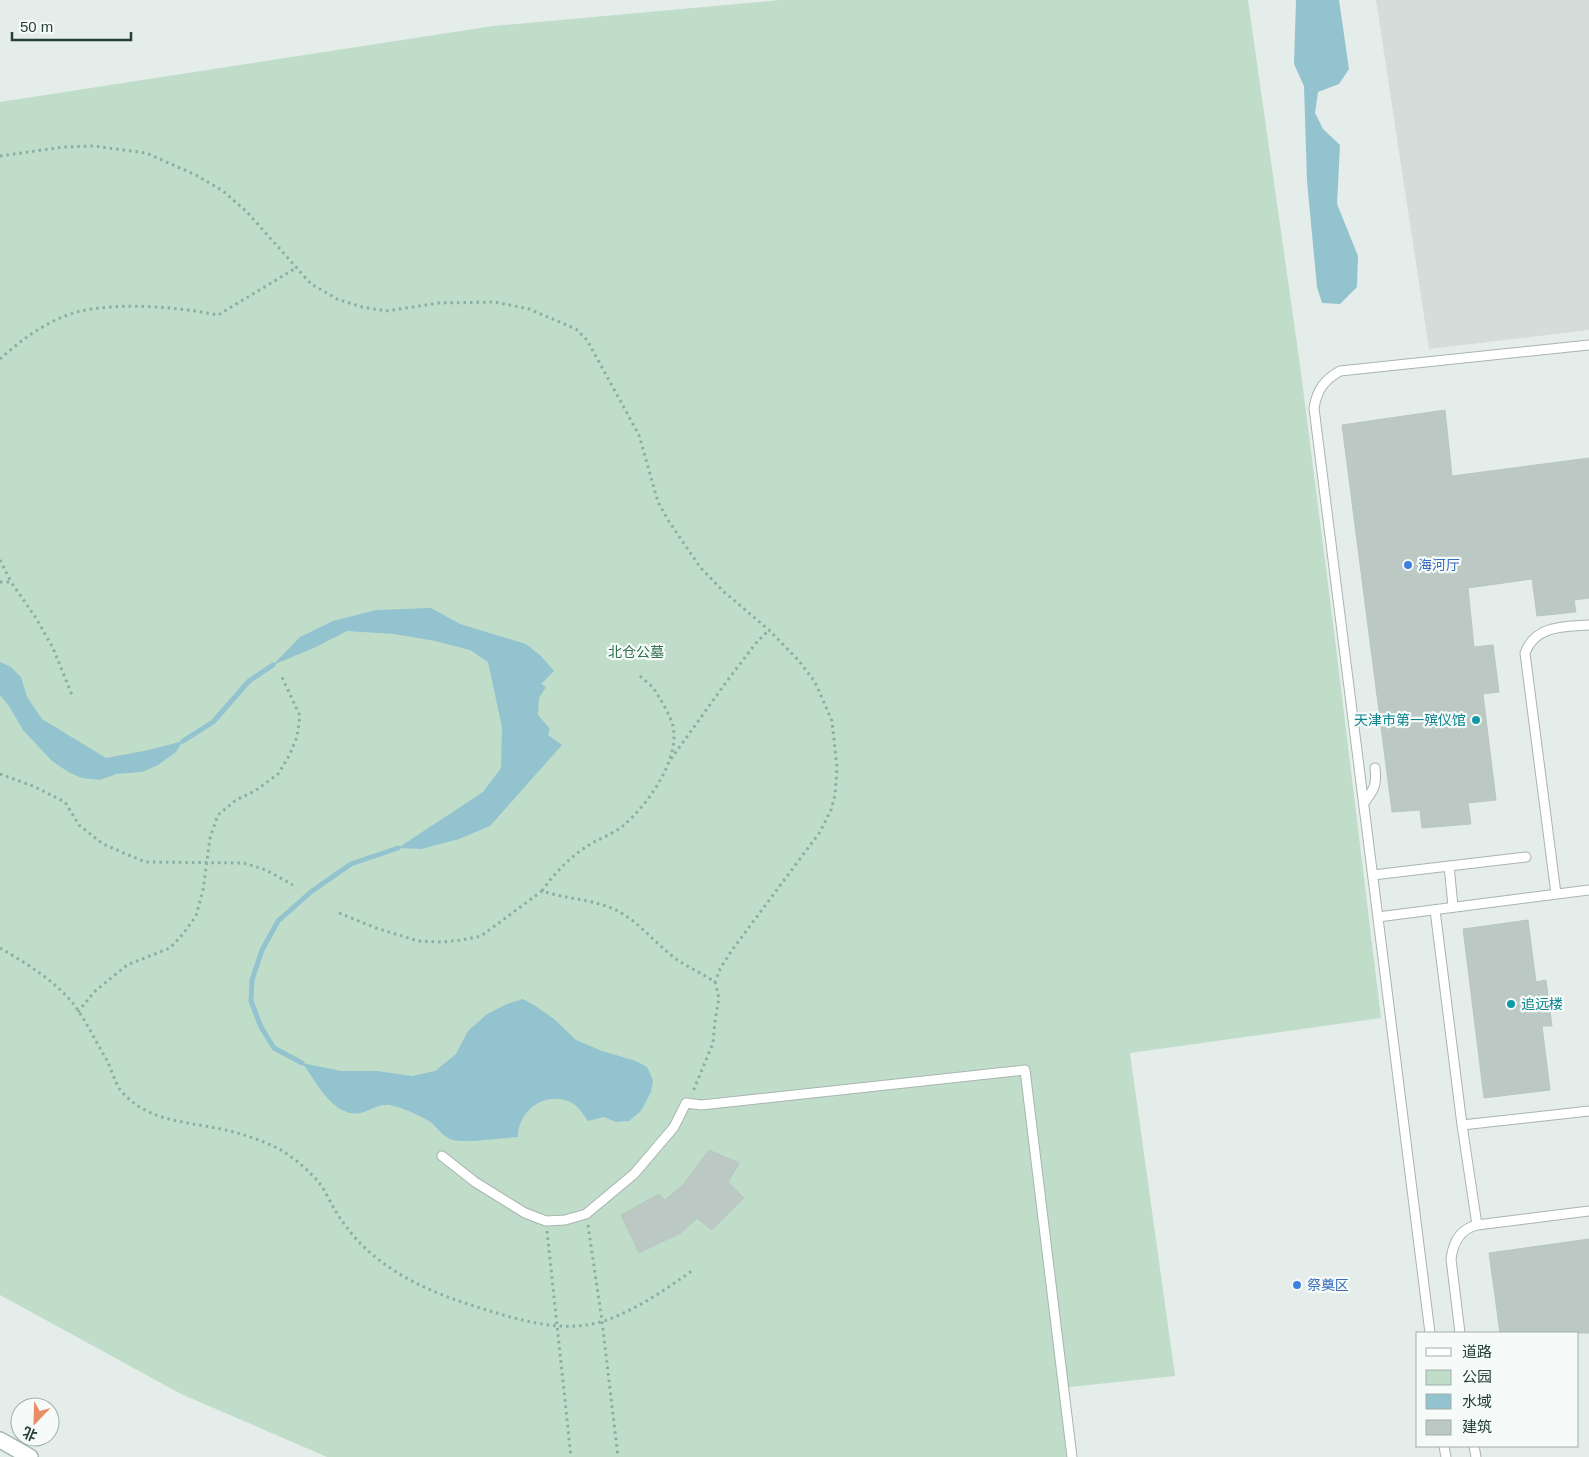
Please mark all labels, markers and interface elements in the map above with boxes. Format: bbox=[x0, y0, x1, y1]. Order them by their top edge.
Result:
scale bar bbox=[12, 10, 131, 42]
text: 50 m bbox=[20, 18, 53, 35]
place label: 海河厅 bbox=[1418, 557, 1460, 573]
marker: 海河厅 bbox=[1402, 559, 1414, 571]
park label: 北仓公墓 bbox=[608, 644, 664, 660]
place label: 天津市第一殡仪馆 bbox=[1354, 712, 1466, 728]
marker: 天津市第一殡仪馆 bbox=[1470, 714, 1482, 726]
place label: 追远楼 bbox=[1521, 996, 1563, 1012]
marker: 追远楼 bbox=[1505, 998, 1517, 1010]
place label: 祭奠区 bbox=[1307, 1277, 1349, 1293]
marker: 祭奠区 bbox=[1291, 1279, 1303, 1291]
legend bbox=[1416, 1332, 1579, 1447]
text: 道路 bbox=[1462, 1343, 1492, 1360]
text: 公园 bbox=[1462, 1368, 1492, 1385]
text: 水域 bbox=[1462, 1393, 1492, 1410]
north arrow bbox=[10, 1397, 60, 1447]
text: 建筑 bbox=[1462, 1418, 1492, 1435]
text: 北 bbox=[20, 1424, 39, 1444]

